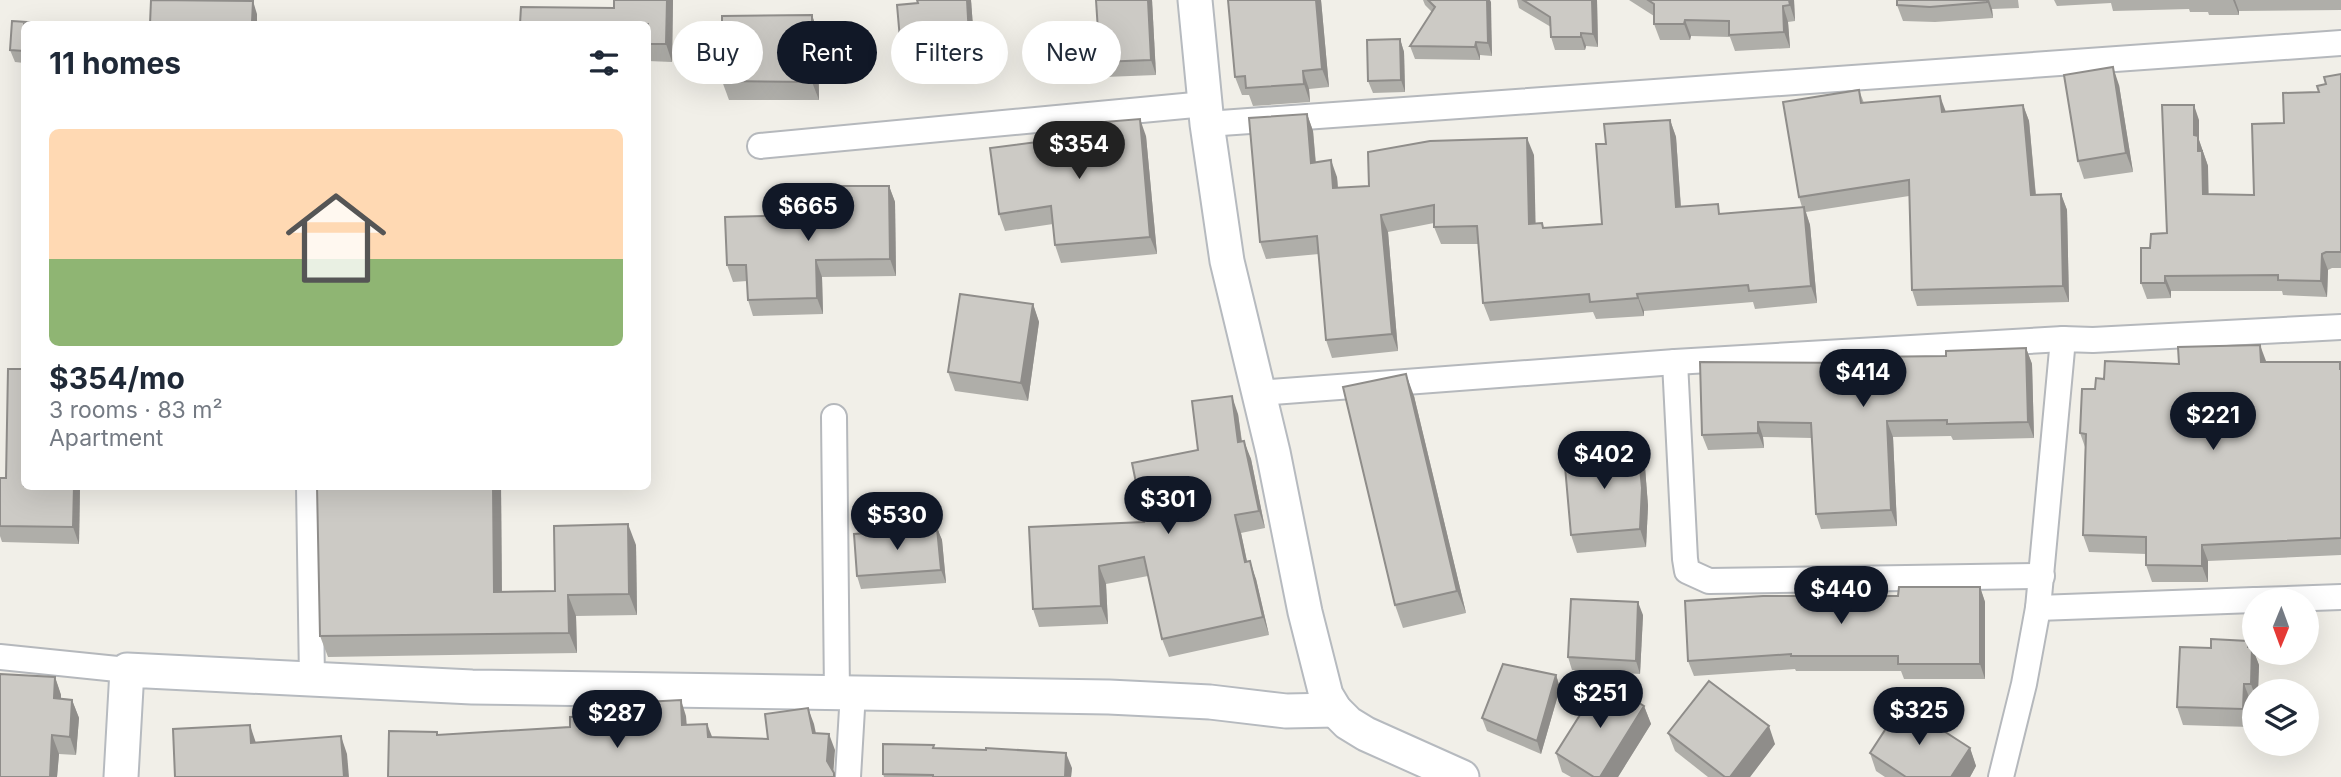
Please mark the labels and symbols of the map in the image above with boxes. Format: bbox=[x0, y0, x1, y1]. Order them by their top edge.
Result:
pin: $354 bbox=[1038, 122, 1120, 181]
pin: $665 bbox=[767, 184, 849, 243]
pin: $414 bbox=[1822, 350, 1904, 409]
pin: $221 bbox=[2172, 392, 2254, 452]
pin: $402 bbox=[1563, 432, 1645, 491]
pin: $301 bbox=[1127, 476, 1209, 536]
pin: $530 bbox=[856, 492, 938, 552]
pin: $440 bbox=[1800, 566, 1882, 626]
north arrow bbox=[2242, 588, 2319, 665]
pin: $251 bbox=[1559, 670, 1641, 730]
pin: $325 bbox=[1878, 688, 1960, 747]
pin: $287 bbox=[576, 690, 658, 750]

